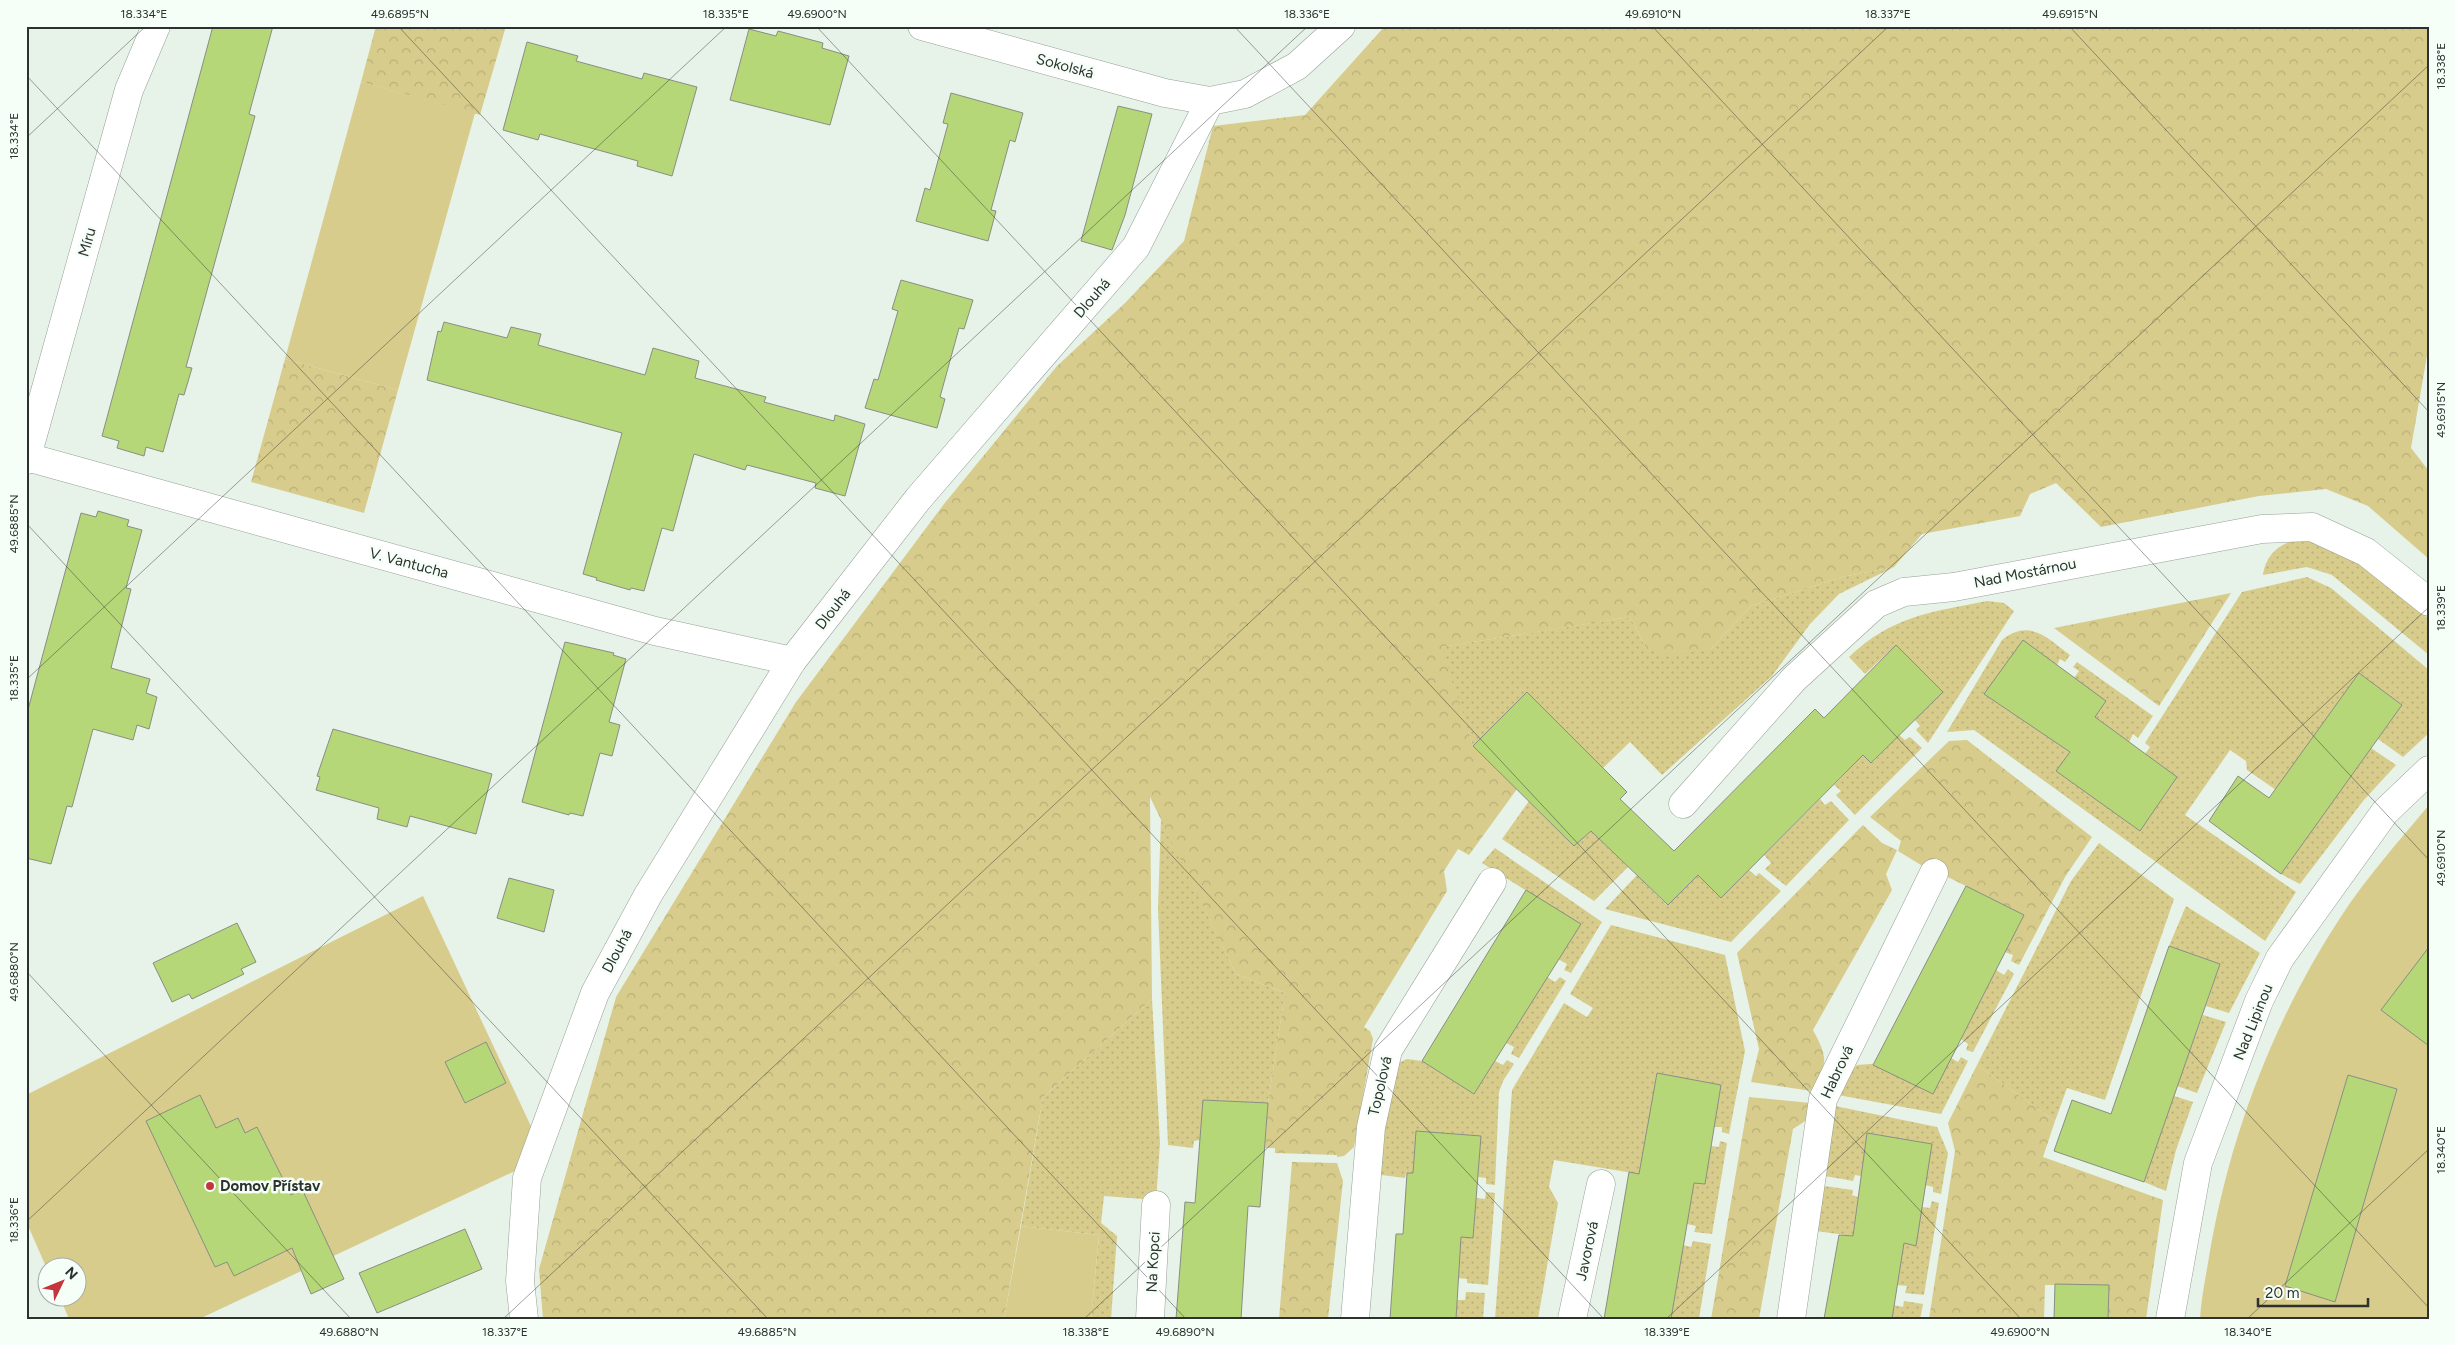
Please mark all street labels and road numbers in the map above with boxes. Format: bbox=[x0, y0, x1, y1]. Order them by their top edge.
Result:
street label: Sokolská bbox=[1034, 50, 1096, 82]
street label: Míru bbox=[74, 225, 100, 259]
street label: Dlouhá bbox=[1070, 274, 1114, 322]
street label: V. Vantucha bbox=[367, 544, 451, 582]
street label: Nad Mostárnou bbox=[1972, 554, 2078, 592]
street label: Dlouhá bbox=[812, 585, 854, 633]
street label: Dlouhá bbox=[598, 926, 636, 976]
street label: Nad Lipinou bbox=[2230, 981, 2276, 1063]
street label: Habrová bbox=[1817, 1043, 1857, 1101]
street label: Topolová bbox=[1364, 1054, 1396, 1118]
street label: Javorová bbox=[1572, 1220, 1602, 1282]
street label: Na Kopci bbox=[1142, 1231, 1164, 1293]

